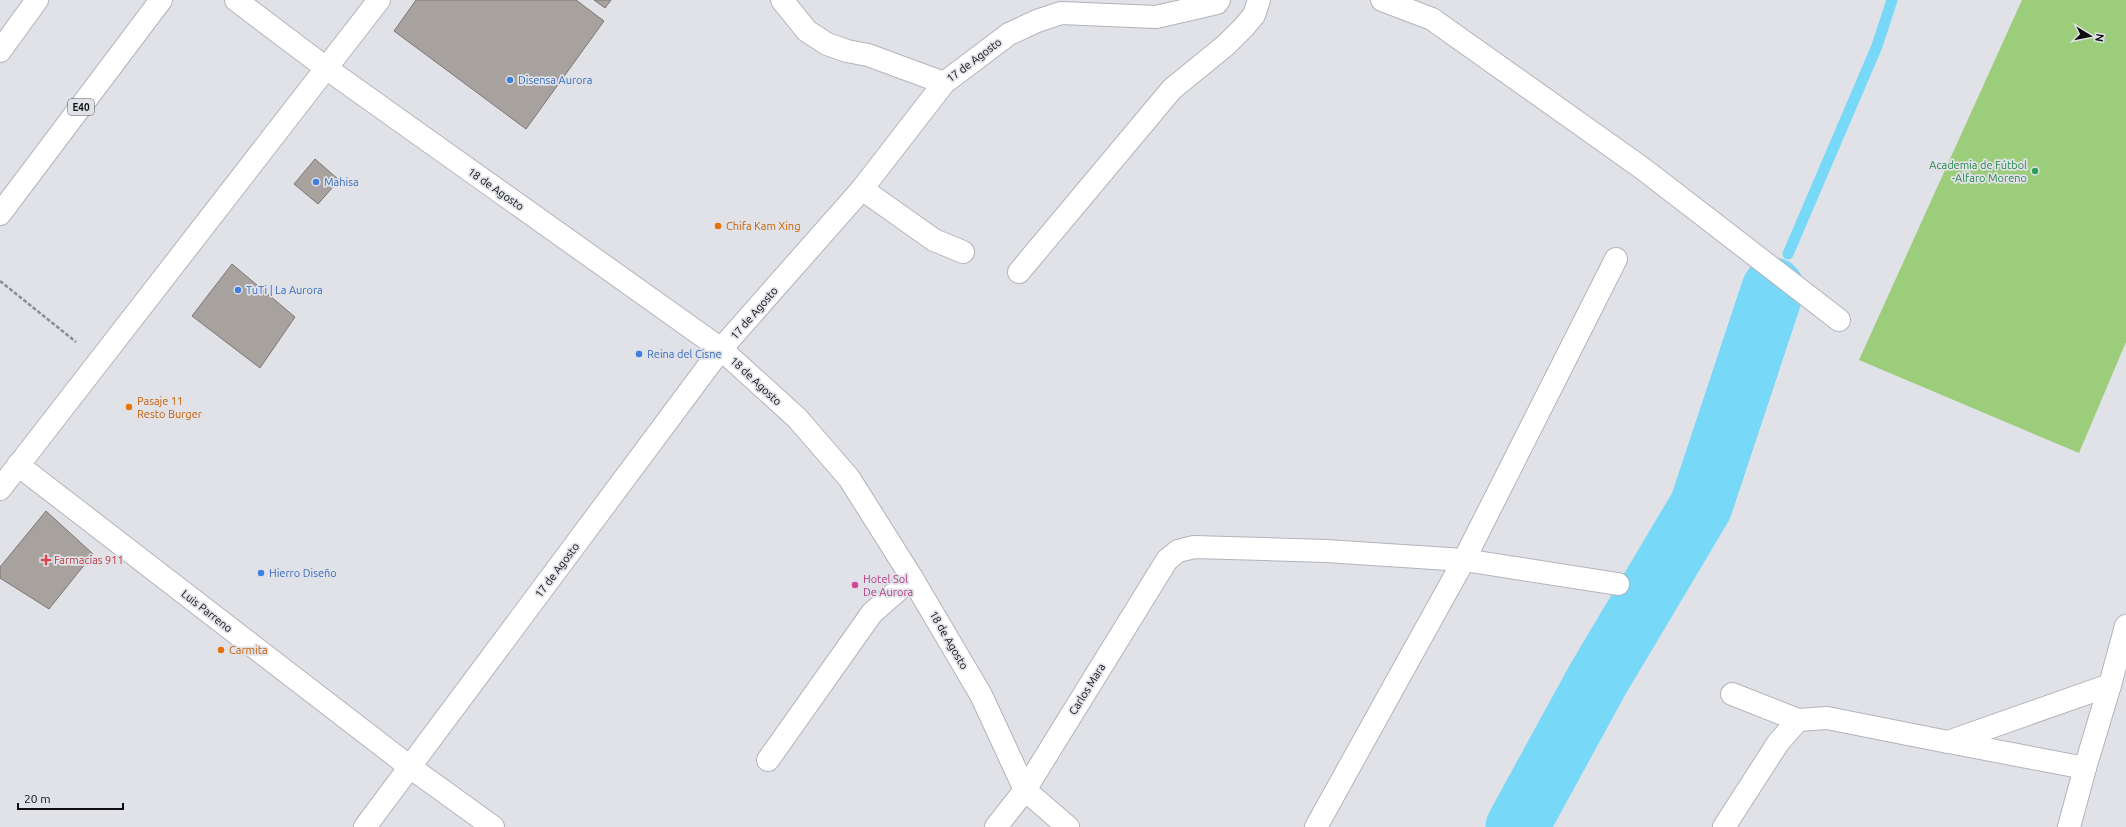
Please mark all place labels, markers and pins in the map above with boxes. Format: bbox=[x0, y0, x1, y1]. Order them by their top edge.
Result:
place label: Disensa Aurora bbox=[518, 74, 592, 86]
marker: Disensa Aurora bbox=[505, 75, 515, 85]
place label: Academia de Fútbol -Alfaro Moreno bbox=[1929, 159, 2027, 184]
marker: Academia de Fútbol -Alfaro Moreno bbox=[2030, 166, 2040, 176]
place label: Mahisa bbox=[324, 176, 359, 188]
marker: Mahisa bbox=[311, 177, 321, 187]
place label: Chifa Kam Xing bbox=[726, 220, 800, 232]
marker: Chifa Kam Xing bbox=[713, 221, 723, 231]
place label: TuTi | La Aurora bbox=[246, 284, 323, 296]
marker: TuTi | La Aurora bbox=[233, 285, 243, 295]
place label: Reina del Cisne bbox=[647, 348, 721, 360]
marker: Reina del Cisne bbox=[634, 349, 644, 359]
place label: Pasaje 11 Resto Burger bbox=[137, 395, 203, 420]
marker: Pasaje 11 Resto Burger bbox=[124, 402, 134, 412]
place label: Farmacias 911 bbox=[54, 554, 124, 566]
marker: Farmacias 911 bbox=[41, 555, 51, 565]
place label: Hierro Diseño bbox=[269, 567, 337, 579]
marker: Hierro Diseño bbox=[256, 568, 266, 578]
place label: Hotel Sol De Aurora bbox=[863, 573, 913, 598]
marker: Hotel Sol De Aurora bbox=[850, 580, 860, 590]
place label: Carmita bbox=[229, 644, 268, 656]
marker: Carmita bbox=[216, 645, 226, 655]

